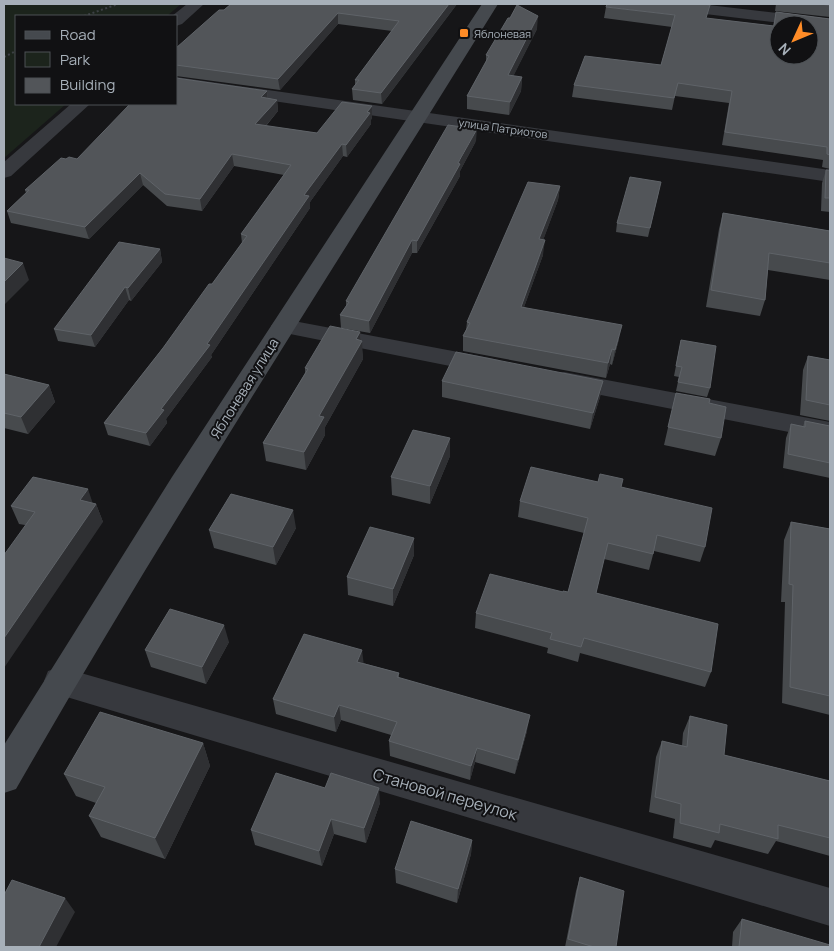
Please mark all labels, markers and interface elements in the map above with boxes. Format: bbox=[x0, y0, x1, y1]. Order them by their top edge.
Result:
legend bbox=[15, 15, 178, 105]
north arrow bbox=[769, 15, 819, 65]
text: Road bbox=[60, 24, 96, 45]
place label: Яблоневая bbox=[474, 26, 531, 41]
marker: Яблоневая bbox=[458, 27, 470, 39]
text: N bbox=[774, 39, 795, 60]
text: Park bbox=[60, 49, 90, 70]
text: Building bbox=[60, 74, 115, 95]
street label: улица Патриотов bbox=[458, 114, 548, 142]
street label: Яблоневая улица bbox=[205, 334, 283, 442]
street label: Становой переулок bbox=[370, 763, 521, 825]

